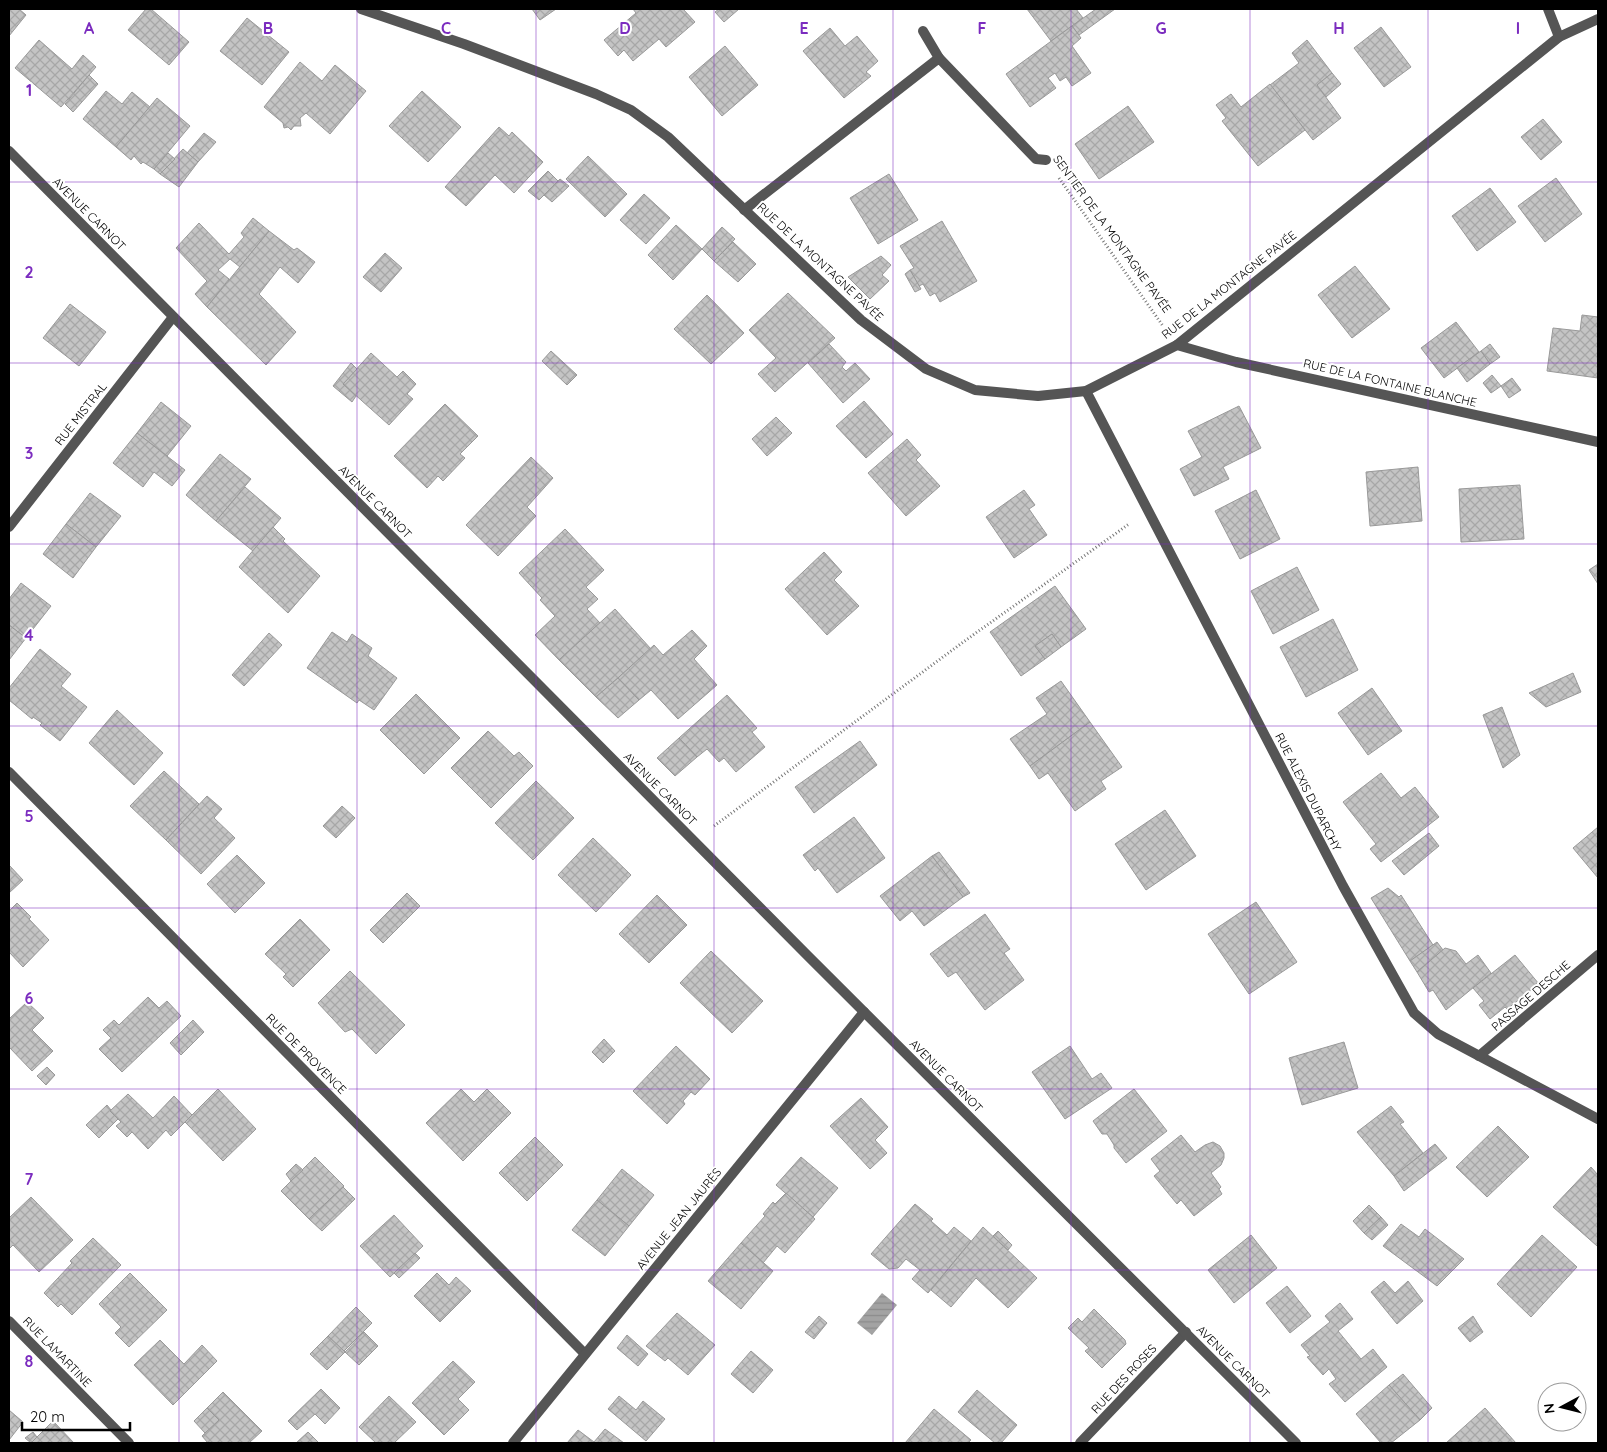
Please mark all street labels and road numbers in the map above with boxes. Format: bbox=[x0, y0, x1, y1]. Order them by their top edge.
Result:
street label: SENTIER DE LA MONTAGNE PAVÉE bbox=[1050, 152, 1175, 316]
street label: AVENUE CARNOT bbox=[50, 174, 129, 253]
street label: RUE DE LA MONTAGNE PAVÉE bbox=[754, 199, 887, 324]
street label: RUE DE LA MONTAGNE PAVÉE bbox=[1158, 227, 1299, 342]
street label: RUE DE LA FONTAINE BLANCHE bbox=[1302, 355, 1479, 410]
street label: RUE MISTRAL bbox=[51, 379, 110, 448]
street label: AVENUE CARNOT bbox=[336, 462, 415, 541]
street label: RUE ALEXIS DUPARCHY bbox=[1272, 730, 1345, 854]
street label: AVENUE CARNOT bbox=[621, 749, 700, 828]
street label: PASSAGE DESCHE bbox=[1488, 957, 1573, 1034]
street label: RUE DE PROVENCE bbox=[263, 1010, 350, 1097]
street label: AVENUE CARNOT bbox=[907, 1036, 986, 1115]
street label: AVENUE JEAN JAURÈS bbox=[633, 1165, 724, 1273]
street label: RUE LAMARTINE bbox=[20, 1313, 95, 1390]
street label: AVENUE CARNOT bbox=[1194, 1322, 1273, 1401]
street label: RUE DES ROSES bbox=[1088, 1341, 1160, 1417]

